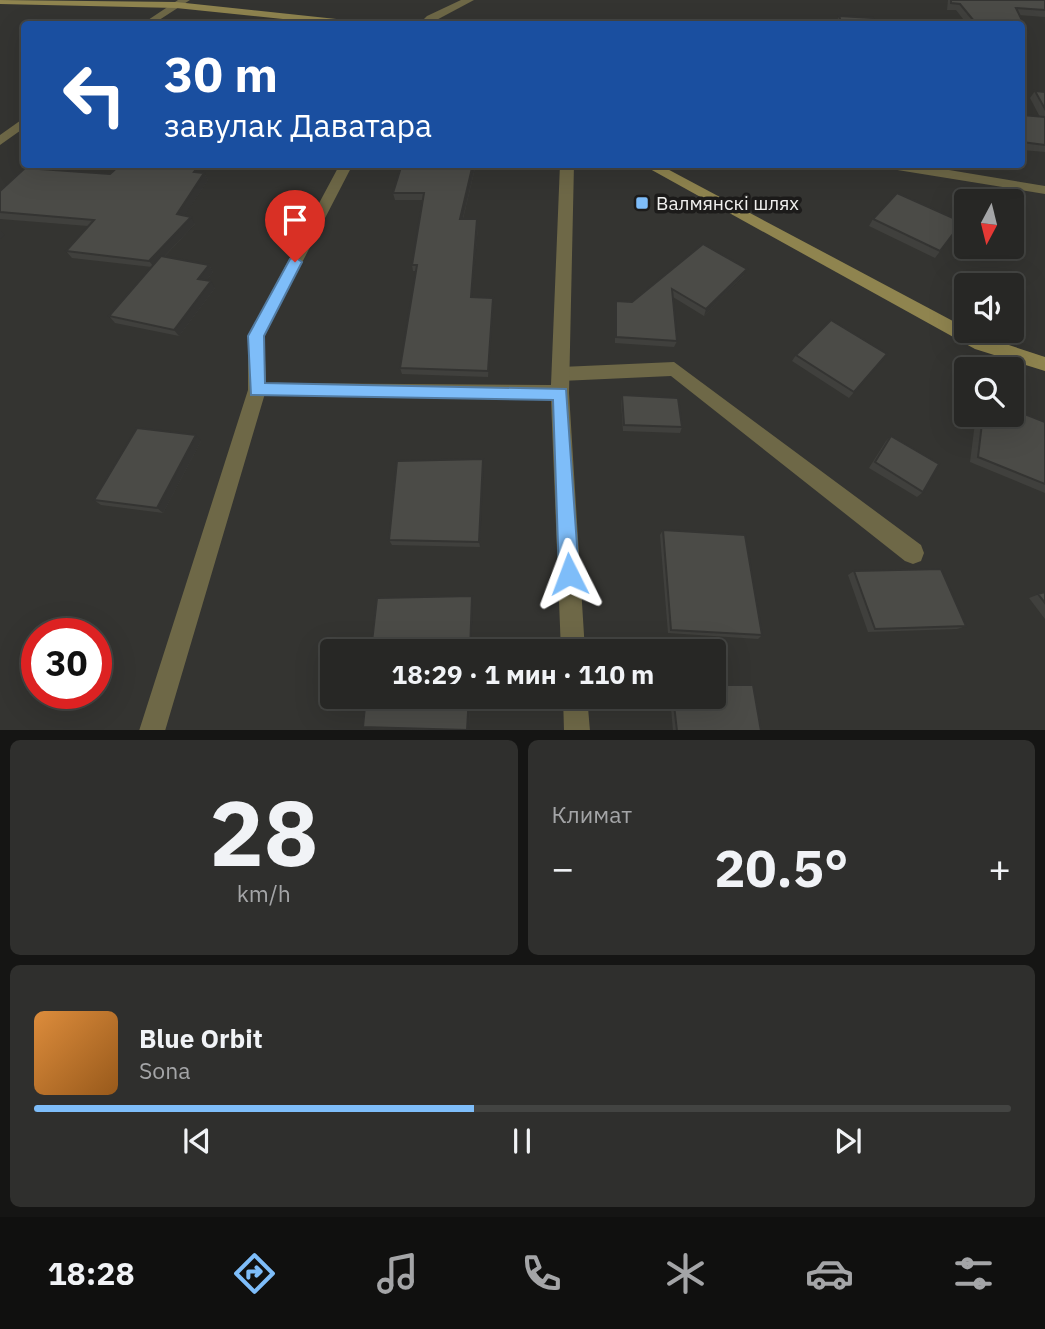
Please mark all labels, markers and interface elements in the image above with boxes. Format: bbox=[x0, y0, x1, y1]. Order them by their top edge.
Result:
text: 30 m bbox=[164, 42, 278, 105]
icon: left bbox=[49, 49, 140, 140]
text: завулак Даватара bbox=[164, 104, 432, 146]
north arrow bbox=[954, 189, 1024, 259]
map controls bbox=[954, 189, 1024, 427]
pin bbox=[265, 190, 325, 262]
place label: Валмянскі шлях bbox=[656, 191, 799, 215]
marker: Валмянскі шлях bbox=[634, 195, 650, 211]
icon: arrive bbox=[276, 201, 314, 239]
button: sound bbox=[954, 273, 1024, 343]
button: search bbox=[954, 357, 1024, 427]
position arrow bbox=[532, 537, 606, 611]
speed limit sign: 30 bbox=[21, 618, 112, 709]
text: 18:29 · 1 мин · 110 m bbox=[392, 657, 654, 691]
text: 28 bbox=[209, 773, 318, 891]
text: Климат bbox=[552, 799, 632, 829]
text: 20.5° bbox=[714, 834, 848, 901]
text: − bbox=[552, 843, 574, 892]
text: + bbox=[988, 843, 1011, 892]
text: km/h bbox=[237, 878, 291, 908]
text: Blue Orbit bbox=[139, 1021, 263, 1055]
text: Sona bbox=[139, 1055, 191, 1085]
icon: previous bbox=[178, 1122, 216, 1160]
icon: pause bbox=[503, 1122, 541, 1160]
icon: next bbox=[829, 1122, 867, 1160]
icon: directions bbox=[230, 1249, 279, 1298]
icon: music bbox=[373, 1249, 422, 1298]
icon: phone bbox=[517, 1249, 566, 1298]
icon: climate bbox=[661, 1249, 710, 1298]
icon: car bbox=[805, 1249, 854, 1298]
icon: filters bbox=[949, 1249, 998, 1298]
text: 18:28 bbox=[47, 1252, 135, 1294]

